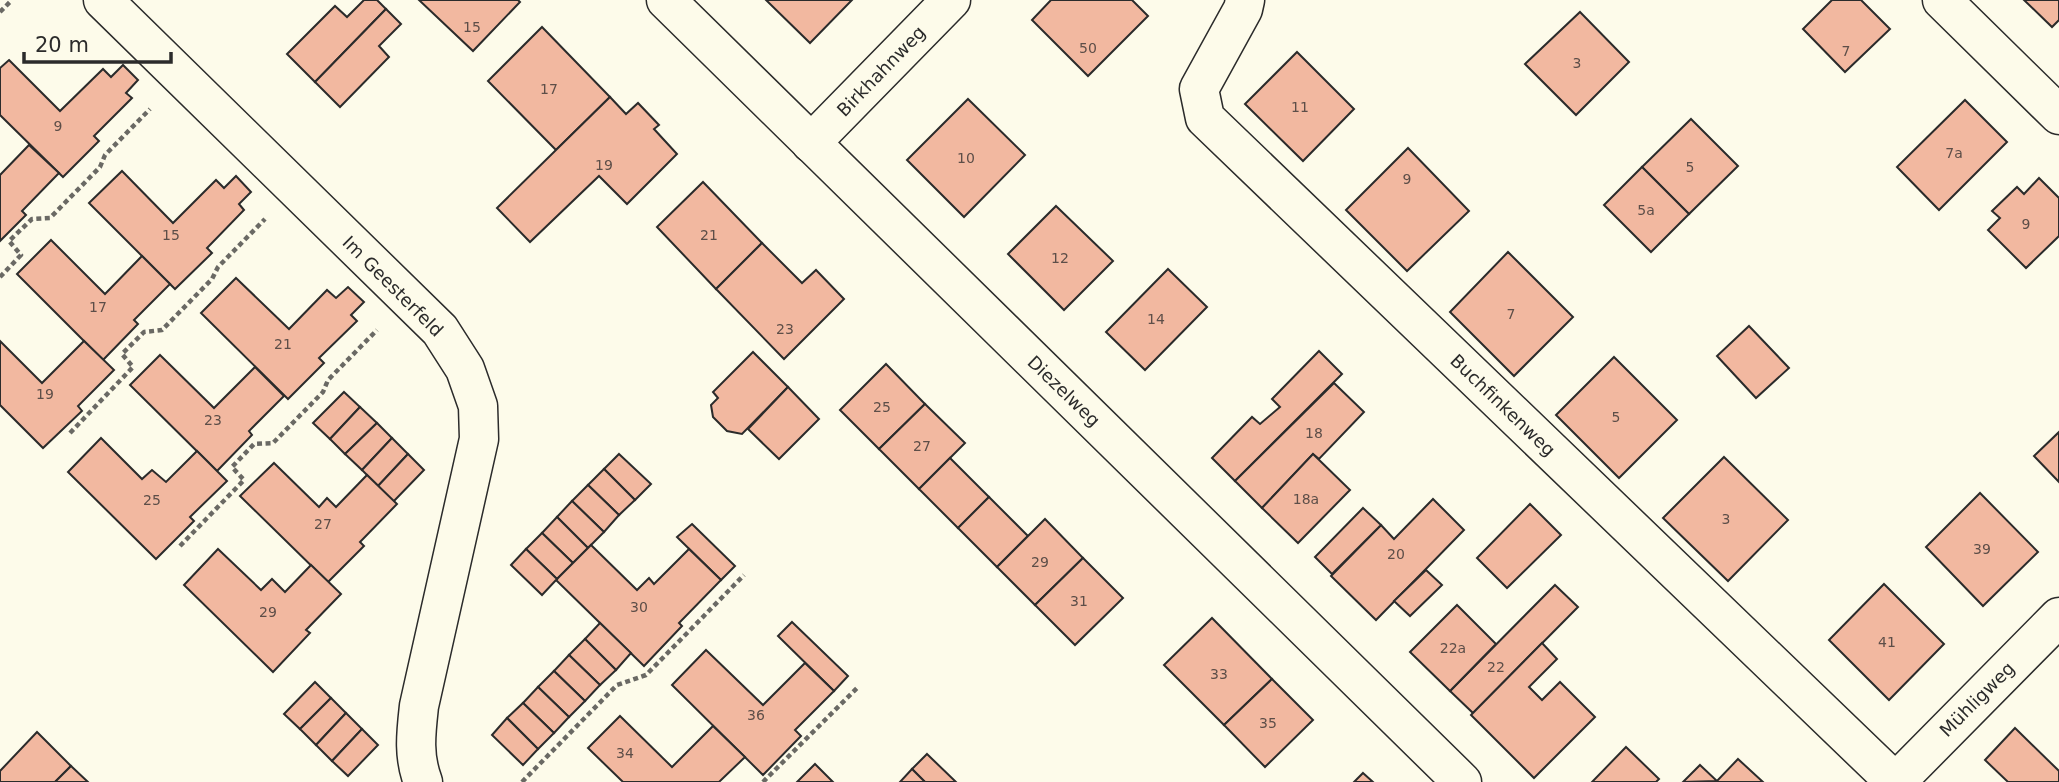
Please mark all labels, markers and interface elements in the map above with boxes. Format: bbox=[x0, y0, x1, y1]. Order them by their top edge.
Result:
house number: 15 bbox=[463, 19, 481, 35]
scale bar bbox=[24, 21, 172, 65]
street label: Birkhahnweg bbox=[833, 21, 929, 121]
text: 20 m bbox=[35, 33, 89, 57]
house number: 50 bbox=[1079, 40, 1097, 56]
house number: 7 bbox=[1842, 43, 1850, 59]
house number: 3 bbox=[1573, 55, 1581, 71]
house number: 17 bbox=[540, 81, 558, 97]
house number: 11 bbox=[1291, 99, 1309, 115]
house number: 9 bbox=[54, 118, 62, 134]
house number: 7a bbox=[1945, 145, 1963, 161]
house number: 10 bbox=[957, 150, 975, 166]
house number: 19 bbox=[595, 157, 613, 173]
house number: 5 bbox=[1686, 159, 1694, 175]
house number: 9 bbox=[1403, 171, 1411, 187]
house number: 5a bbox=[1637, 202, 1655, 218]
house number: 9 bbox=[2022, 216, 2030, 232]
house number: 15 bbox=[162, 227, 180, 243]
house number: 21 bbox=[700, 227, 718, 243]
street label: Im Geesterfeld bbox=[338, 231, 448, 341]
house number: 12 bbox=[1051, 250, 1069, 266]
house number: 17 bbox=[89, 299, 107, 315]
house number: 7 bbox=[1507, 306, 1515, 322]
house number: 14 bbox=[1147, 311, 1165, 327]
house number: 23 bbox=[776, 321, 794, 337]
house number: 21 bbox=[274, 336, 292, 352]
street label: Buchfinkenweg bbox=[1446, 350, 1560, 460]
street label: Diezelweg bbox=[1023, 351, 1105, 431]
house number: 19 bbox=[36, 386, 54, 402]
house number: 25 bbox=[873, 399, 891, 415]
house number: 5 bbox=[1612, 409, 1620, 425]
house number: 23 bbox=[204, 412, 222, 428]
house number: 18 bbox=[1305, 425, 1323, 441]
house number: 27 bbox=[913, 438, 931, 454]
house number: 18a bbox=[1293, 491, 1319, 507]
house number: 25 bbox=[143, 492, 161, 508]
house number: 3 bbox=[1722, 511, 1730, 527]
house number: 27 bbox=[314, 516, 332, 532]
house number: 39 bbox=[1973, 541, 1991, 557]
house number: 20 bbox=[1387, 546, 1405, 562]
house number: 29 bbox=[1031, 554, 1049, 570]
house number: 31 bbox=[1070, 593, 1088, 609]
house number: 30 bbox=[630, 599, 648, 615]
house number: 29 bbox=[259, 604, 277, 620]
house number: 41 bbox=[1878, 634, 1896, 650]
house number: 22a bbox=[1440, 640, 1466, 656]
street label: Mühligweg bbox=[1935, 657, 2019, 741]
house number: 22 bbox=[1487, 659, 1505, 675]
house number: 33 bbox=[1210, 666, 1228, 682]
house number: 36 bbox=[747, 707, 765, 723]
house number: 35 bbox=[1259, 715, 1277, 731]
house number: 34 bbox=[616, 745, 634, 761]

